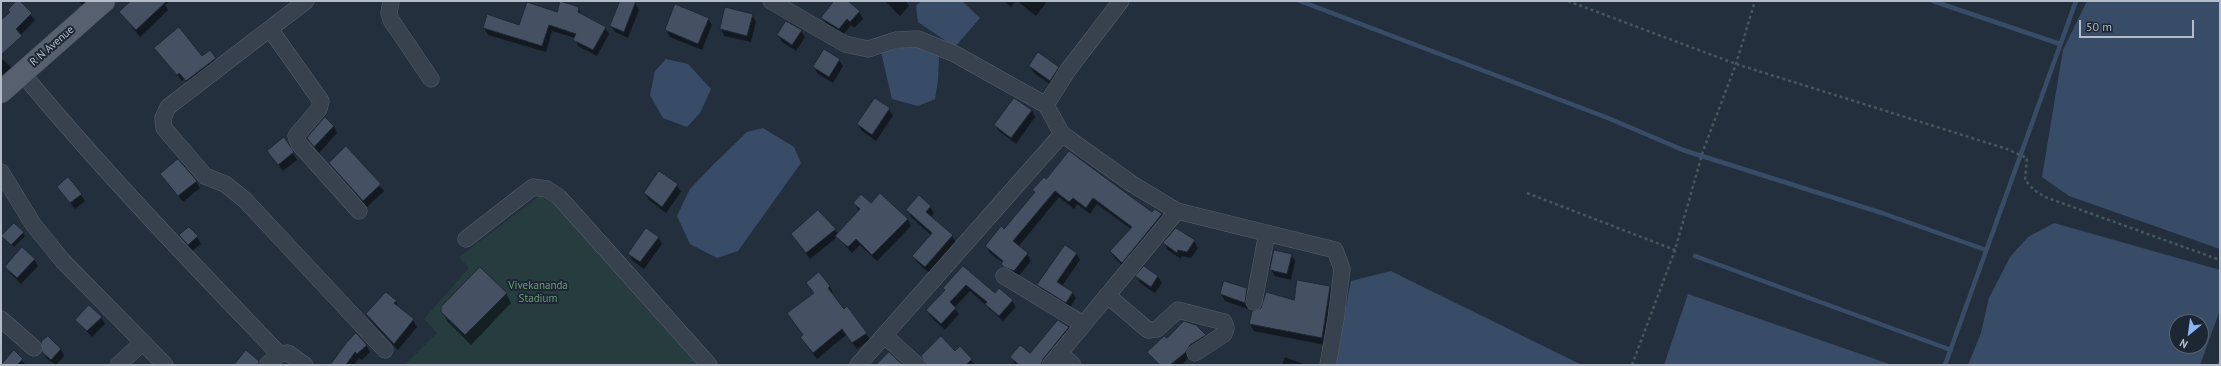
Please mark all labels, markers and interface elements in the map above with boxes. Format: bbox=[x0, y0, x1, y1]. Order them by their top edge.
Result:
scale bar bbox=[2081, 12, 2196, 38]
text: 50 m bbox=[2086, 19, 2112, 34]
street label: R N Avenue bbox=[27, 23, 77, 69]
park label: Vivekananda Stadium bbox=[508, 279, 568, 305]
north arrow bbox=[2169, 314, 2209, 354]
text: N bbox=[2177, 336, 2190, 352]

